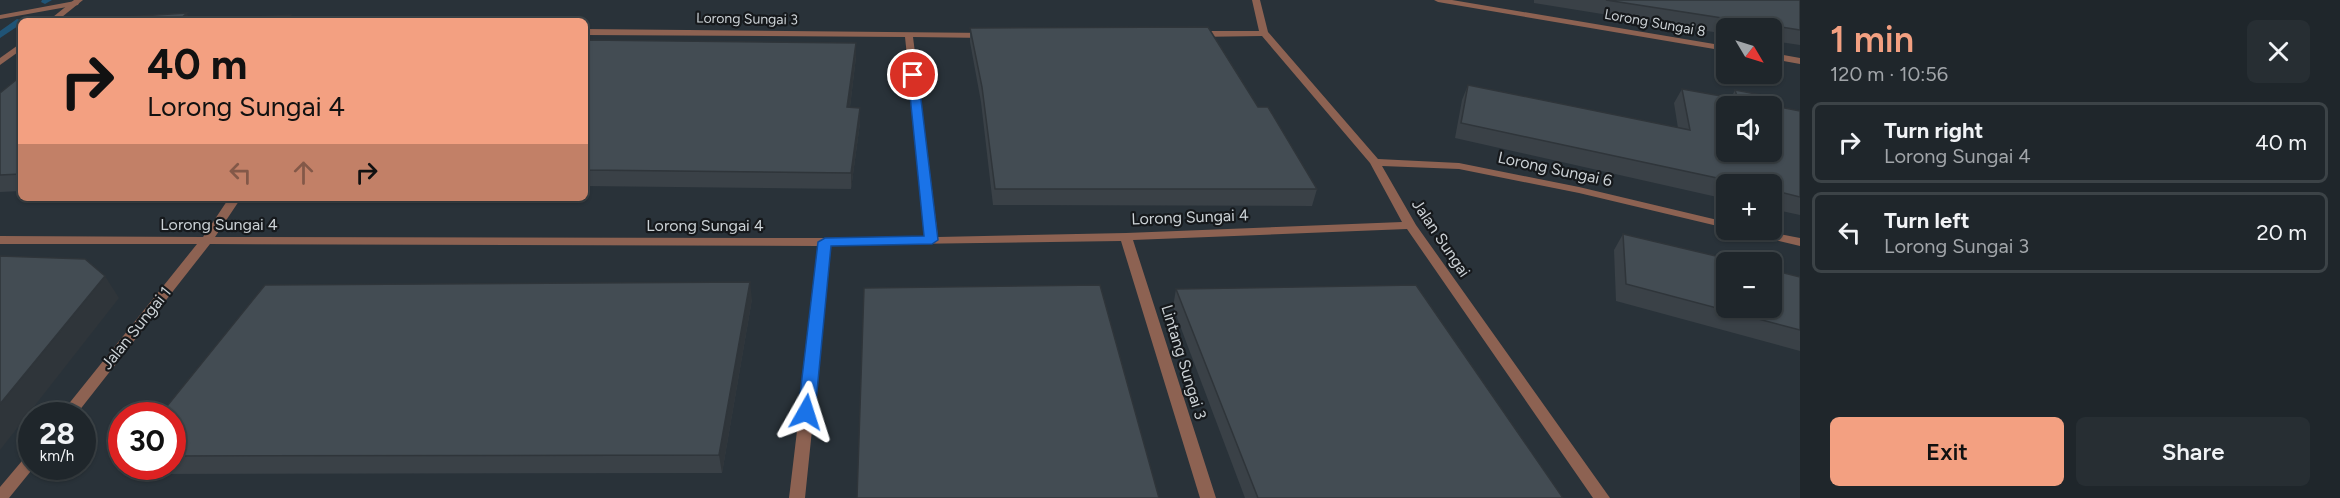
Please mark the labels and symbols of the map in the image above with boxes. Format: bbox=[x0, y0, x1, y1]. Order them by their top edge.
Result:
street label: Lorong Sungai 8 bbox=[1603, 6, 1707, 40]
street label: Lorong Sungai 3 bbox=[696, 10, 798, 28]
north arrow bbox=[1716, 18, 1782, 84]
pin bbox=[887, 49, 938, 100]
street label: Lorong Sungai 6 bbox=[1496, 148, 1614, 190]
street label: Jalan Sungai bbox=[1408, 195, 1474, 281]
street label: Lorong Sungai 4 bbox=[1131, 205, 1249, 229]
street label: Lorong Sungai 4 bbox=[160, 215, 278, 234]
street label: Lorong Sungai 4 bbox=[646, 216, 764, 235]
street label: Jalan Sungai 1 bbox=[97, 283, 175, 373]
street label: Lintang Sungai 3 bbox=[1158, 302, 1210, 422]
position arrow bbox=[774, 380, 838, 444]
speed limit sign: 30 bbox=[108, 402, 186, 480]

